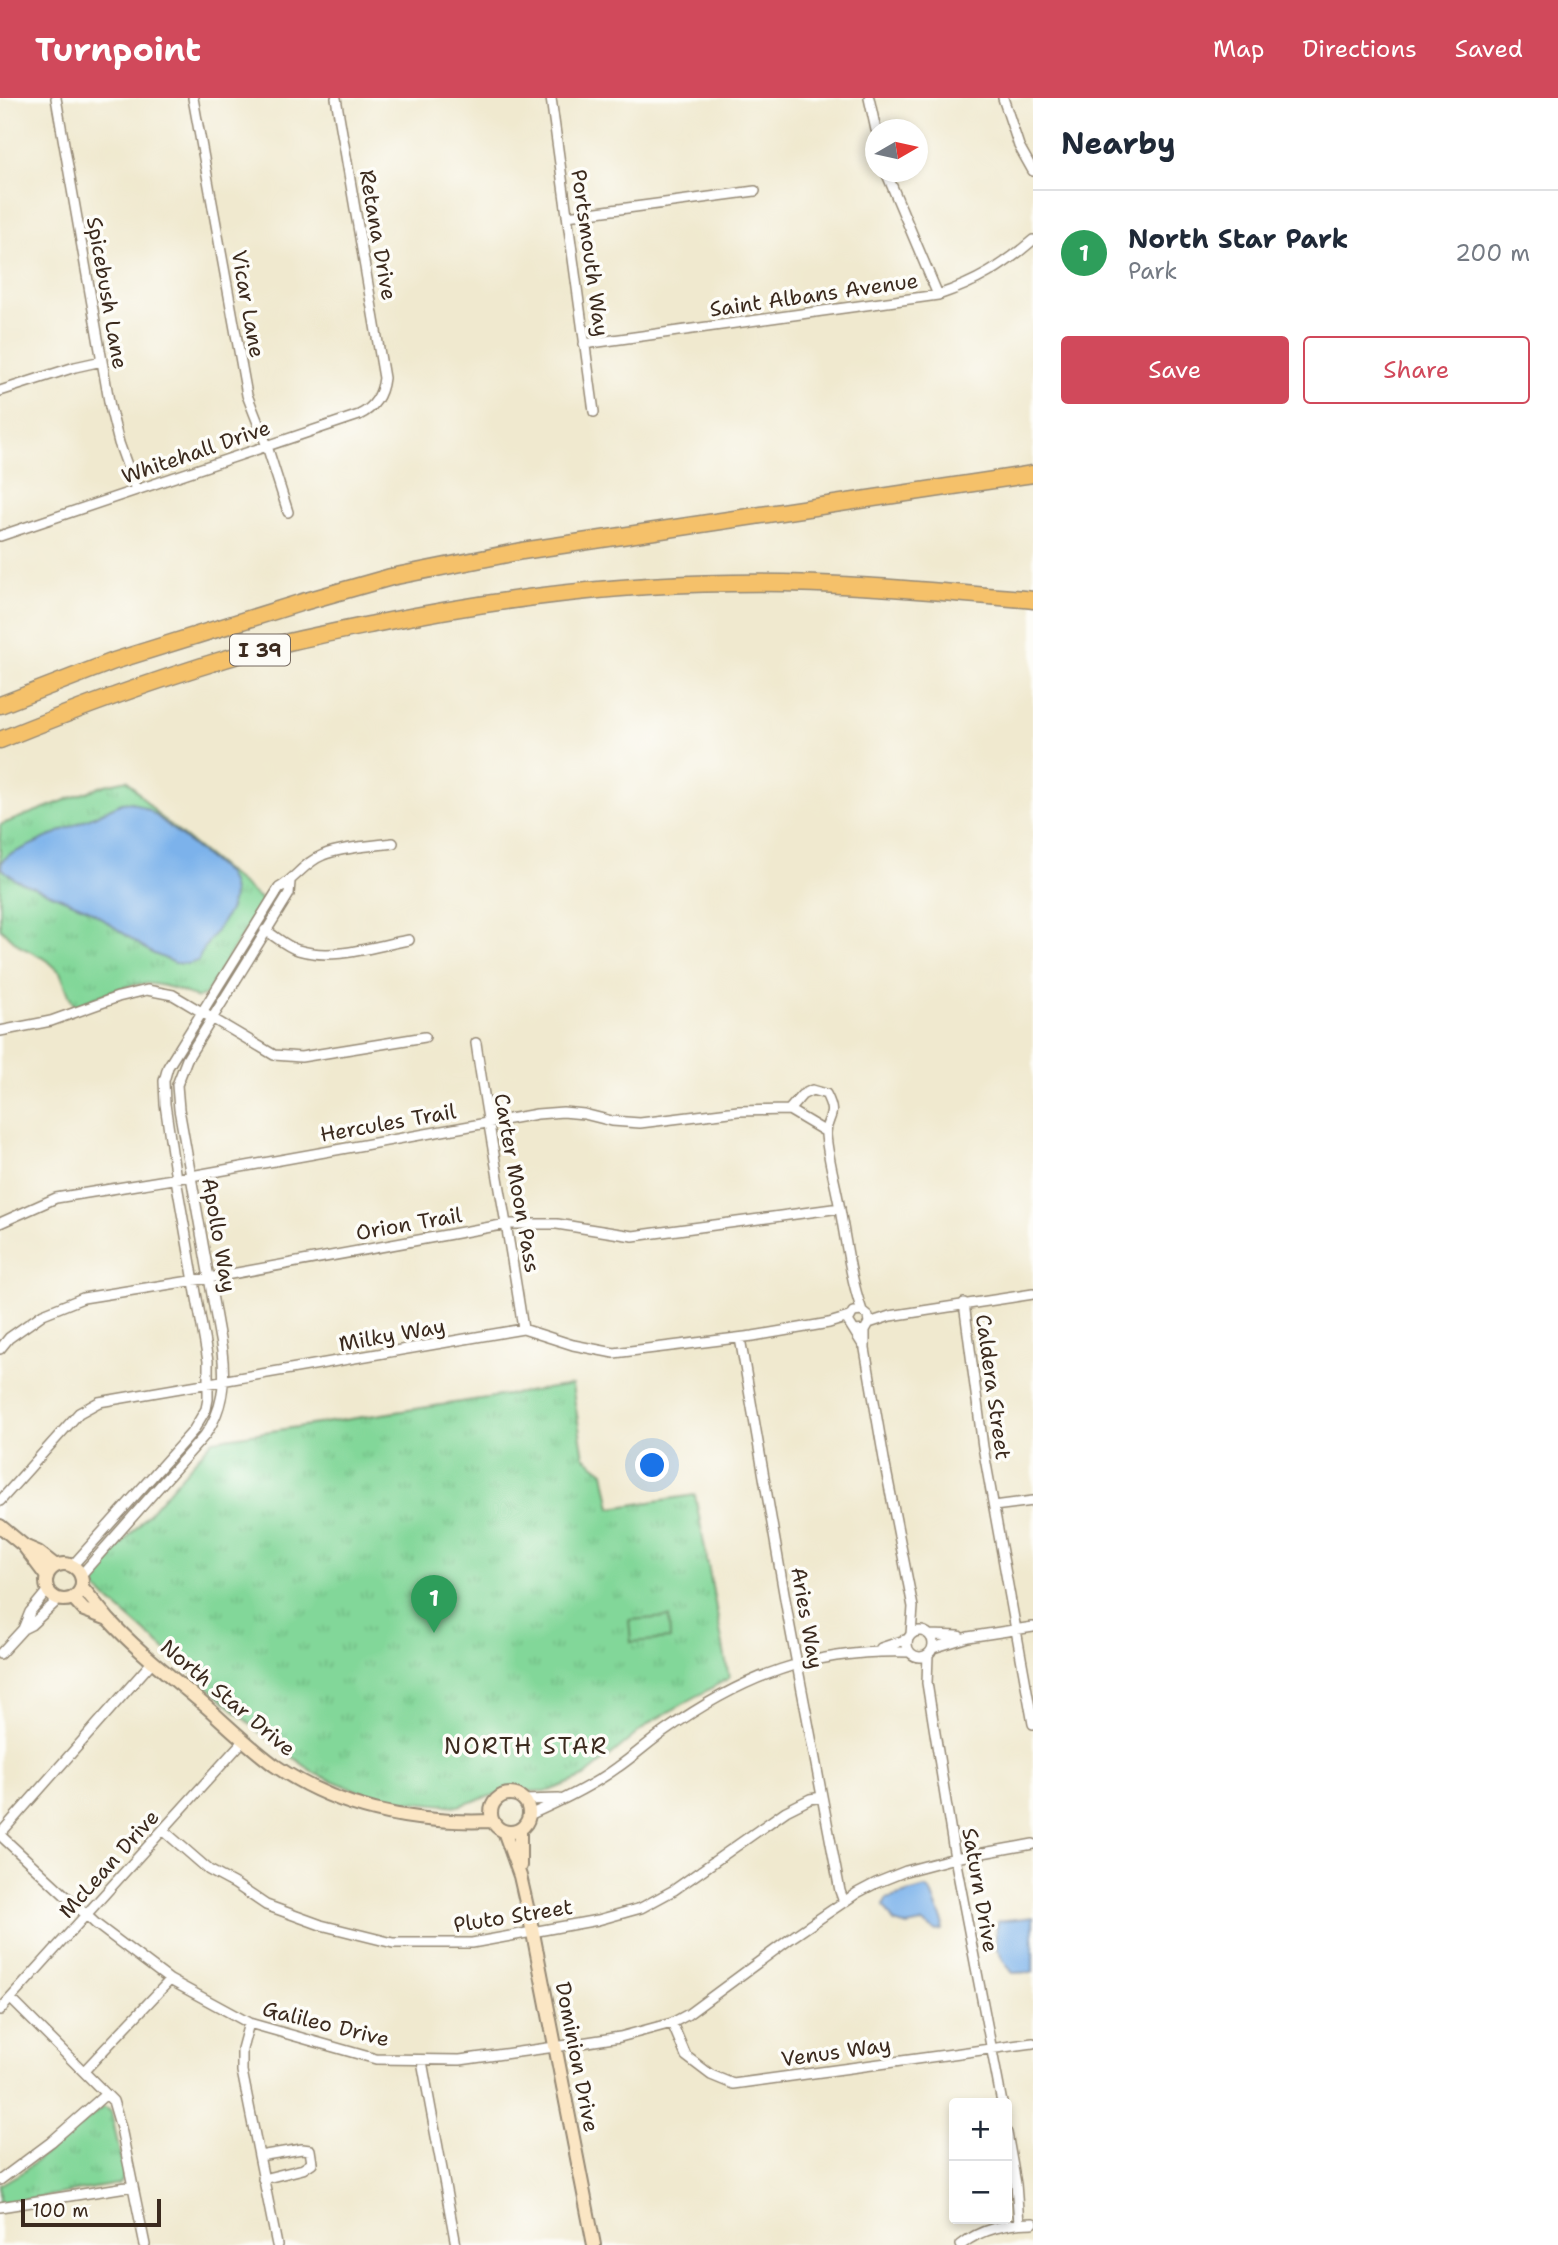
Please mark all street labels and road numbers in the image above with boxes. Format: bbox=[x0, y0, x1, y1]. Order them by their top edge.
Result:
street label: Retana Drive bbox=[353, 168, 403, 302]
street label: Portsmouth Way bbox=[564, 168, 616, 338]
street label: Spicebush Lane bbox=[80, 215, 134, 371]
street label: Vicar Lane bbox=[225, 248, 271, 360]
street label: Saint Albans Avenue bbox=[708, 266, 920, 324]
street label: Whitehall Drive bbox=[118, 413, 274, 491]
road number: I 39 bbox=[230, 635, 290, 666]
street label: Carter Moon Pass bbox=[487, 1091, 547, 1275]
street label: Hercules Trail bbox=[318, 1097, 459, 1149]
street label: Apollo Way bbox=[195, 1175, 243, 1295]
street label: Orion Trail bbox=[354, 1201, 465, 1247]
street label: Milky Way bbox=[337, 1312, 447, 1358]
street label: Caldera Street bbox=[969, 1312, 1017, 1462]
street label: Aries Way bbox=[784, 1565, 830, 1671]
street label: North Star Drive bbox=[155, 1633, 301, 1763]
street label: McLean Drive bbox=[53, 1804, 165, 1924]
street label: Saturn Drive bbox=[955, 1826, 1005, 1954]
street label: Pluto Street bbox=[451, 1893, 575, 1939]
street label: Dominion Drive bbox=[549, 1980, 605, 2134]
street label: Galileo Drive bbox=[260, 1995, 392, 2053]
street label: Venus Way bbox=[779, 2030, 893, 2074]

